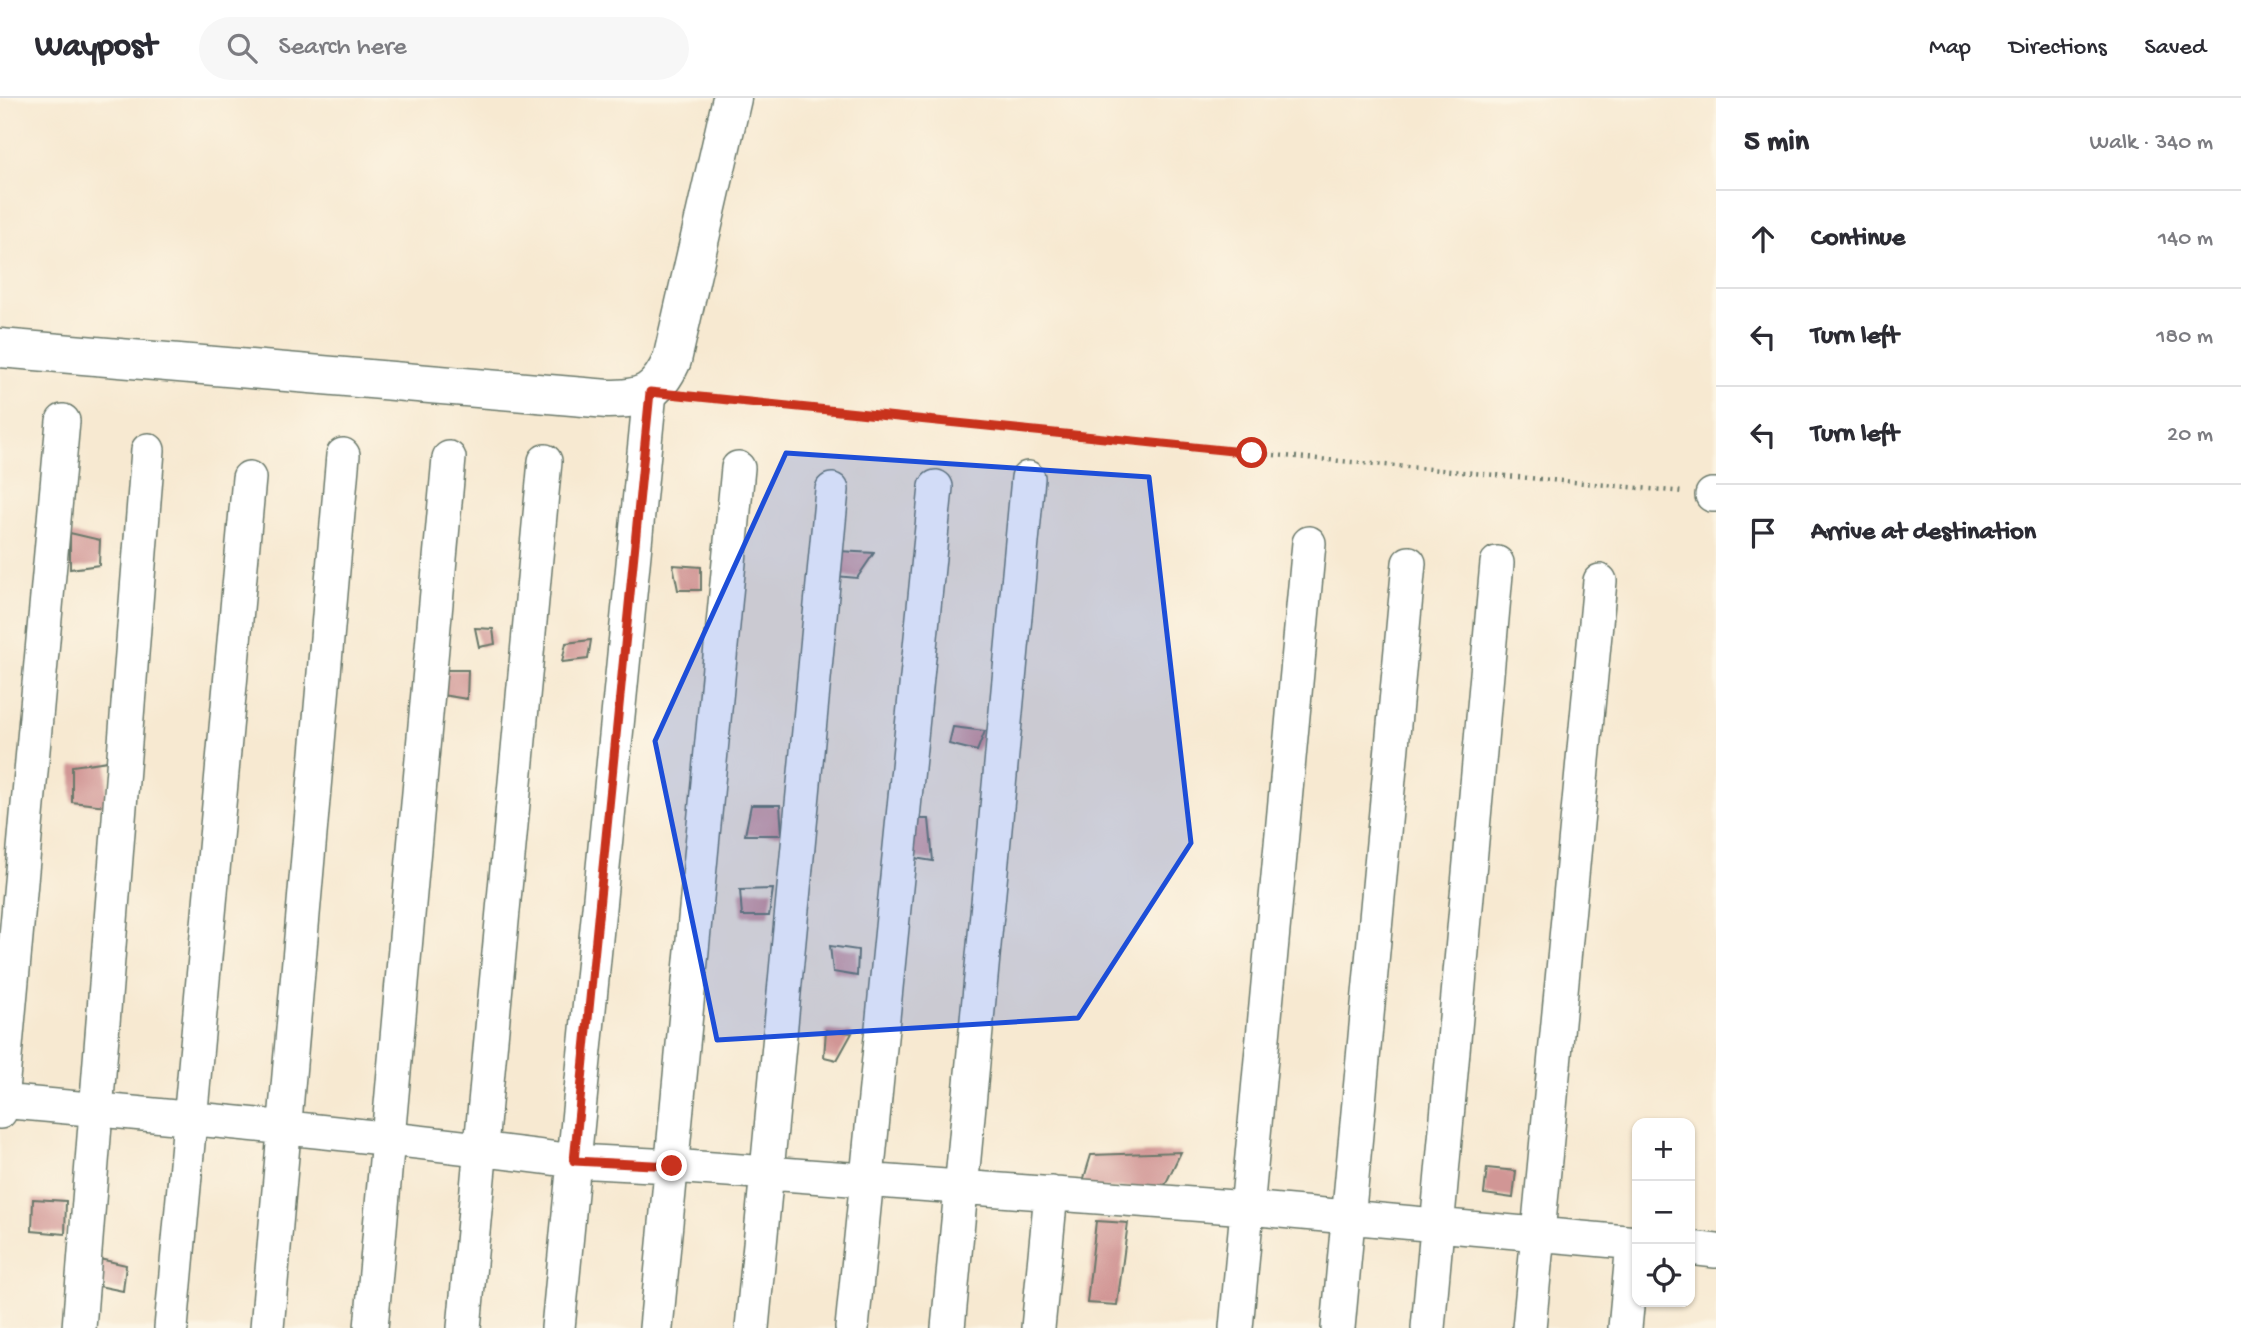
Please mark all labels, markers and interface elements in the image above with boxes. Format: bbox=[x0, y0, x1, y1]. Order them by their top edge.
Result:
search box bbox=[199, 17, 689, 80]
text: Waypost bbox=[35, 29, 157, 67]
icon: search bbox=[223, 29, 261, 67]
text: Search here bbox=[279, 33, 407, 64]
text: Map bbox=[1929, 34, 1971, 63]
text: Directions bbox=[2009, 34, 2107, 63]
text: Saved bbox=[2145, 34, 2206, 63]
text: 5 min bbox=[1744, 126, 1809, 161]
text: Walk · 340 m bbox=[2090, 130, 2213, 157]
icon: ahead bbox=[1744, 220, 1782, 258]
text: Continue bbox=[1811, 224, 1905, 255]
text: 140 m bbox=[2158, 226, 2213, 253]
icon: left bbox=[1744, 318, 1782, 356]
text: Turn left bbox=[1811, 322, 1899, 353]
text: 180 m bbox=[2156, 324, 2213, 351]
icon: left bbox=[1744, 416, 1782, 454]
text: Turn left bbox=[1811, 420, 1899, 451]
text: 20 m bbox=[2167, 422, 2213, 449]
route start bbox=[1236, 437, 1267, 468]
icon: arrive bbox=[1744, 514, 1782, 552]
text: Arrive at destination bbox=[1811, 518, 2036, 549]
map controls bbox=[1632, 1118, 1695, 1307]
button: + bbox=[1632, 1118, 1695, 1181]
route end bbox=[656, 1150, 687, 1181]
button: − bbox=[1632, 1181, 1695, 1244]
button: locate bbox=[1632, 1244, 1695, 1307]

